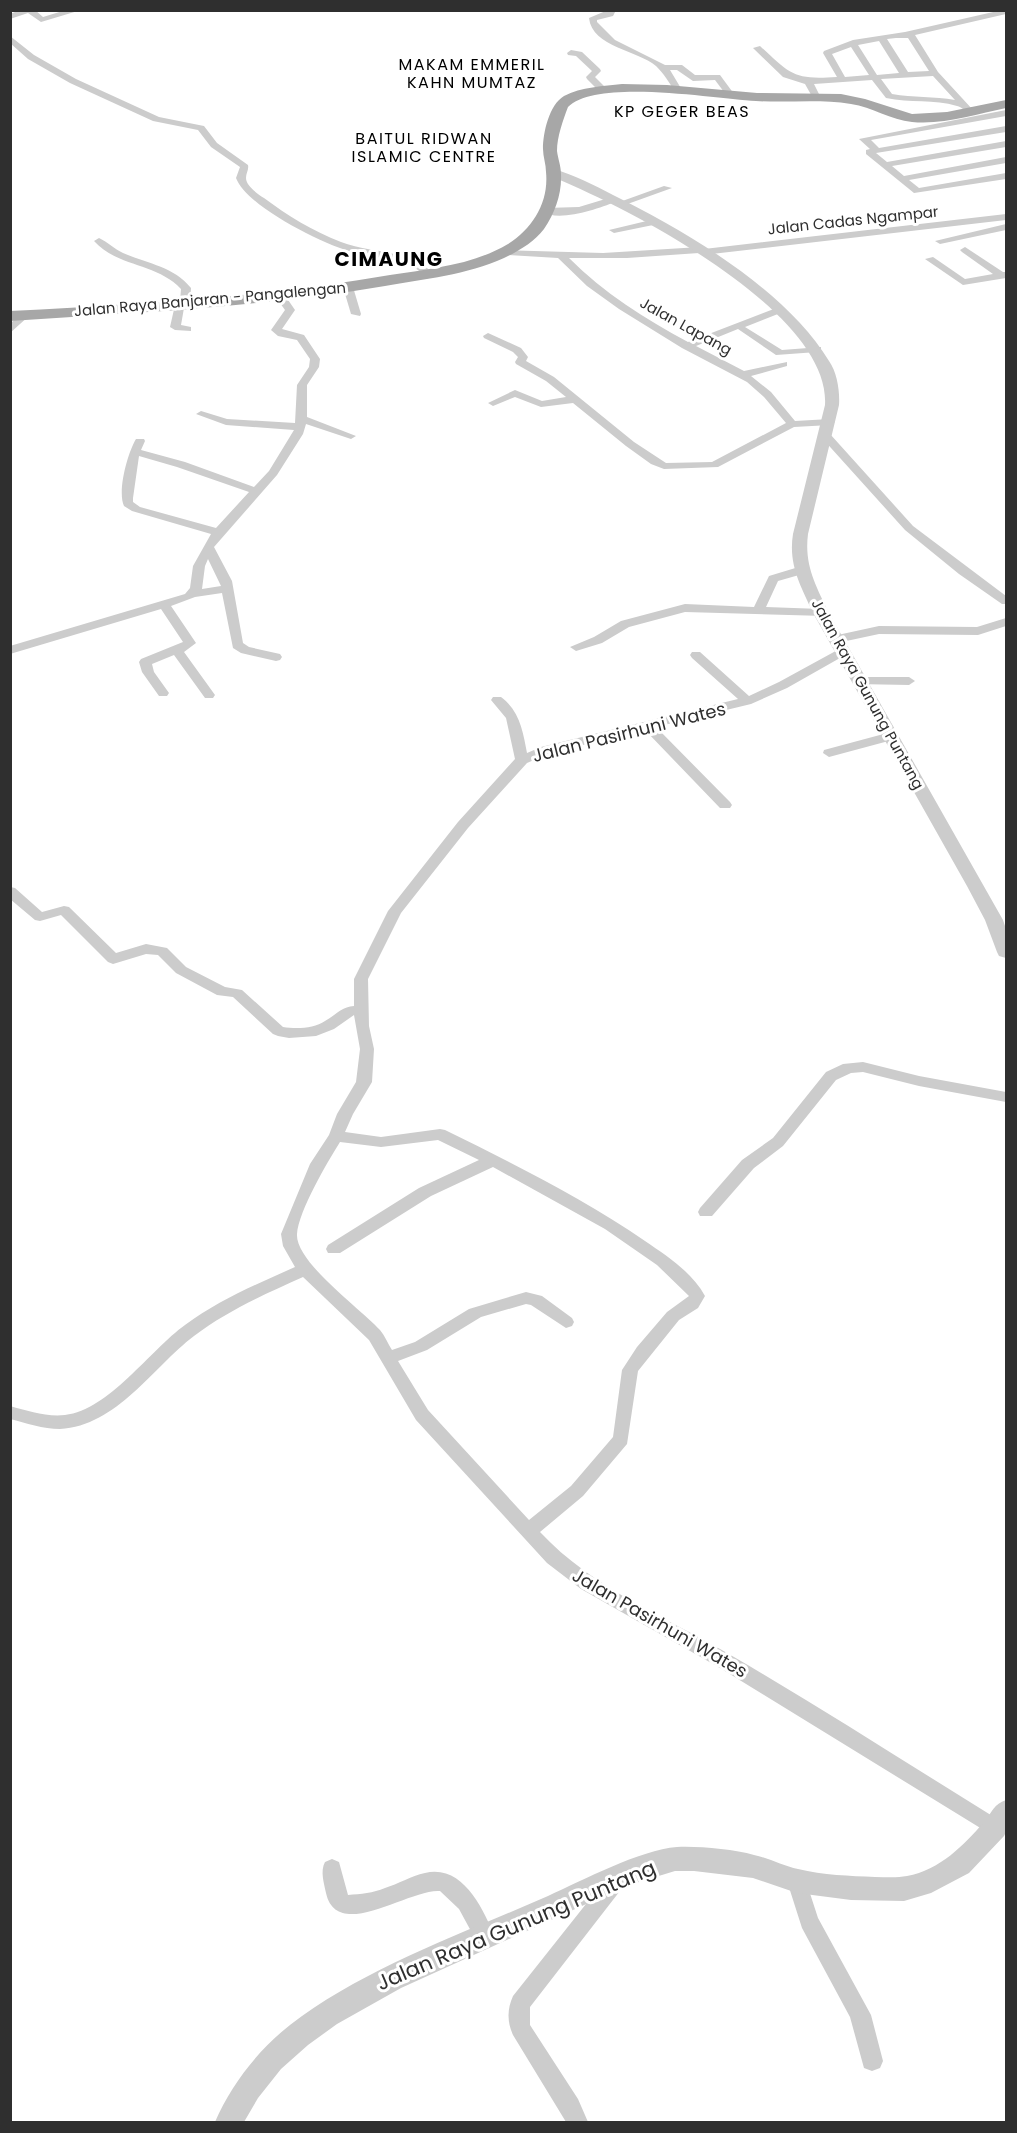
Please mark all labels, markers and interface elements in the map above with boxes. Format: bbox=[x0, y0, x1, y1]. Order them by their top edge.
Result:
district label: MAKAM EMMERIL KAHN MUMTAZ bbox=[398, 53, 546, 94]
district label: KP GEGER BEAS bbox=[614, 100, 750, 123]
district label: BAITUL RIDWAN ISLAMIC CENTRE bbox=[352, 127, 496, 168]
street label: Jalan Cadas Ngampar bbox=[767, 201, 940, 239]
district label: CIMAUNG bbox=[334, 245, 444, 273]
street label: Jalan Raya Banjaran - Pangalengan bbox=[73, 277, 347, 321]
street label: Jalan Lapang bbox=[636, 292, 736, 360]
street label: Jalan Raya Gunung Puntang bbox=[807, 595, 929, 793]
street label: Jalan Pasirhuni Wates bbox=[530, 696, 728, 768]
street label: Jalan Pasirhuni Wates bbox=[568, 1563, 752, 1683]
street label: Jalan Raya Gunung Puntang bbox=[372, 1853, 660, 1997]

